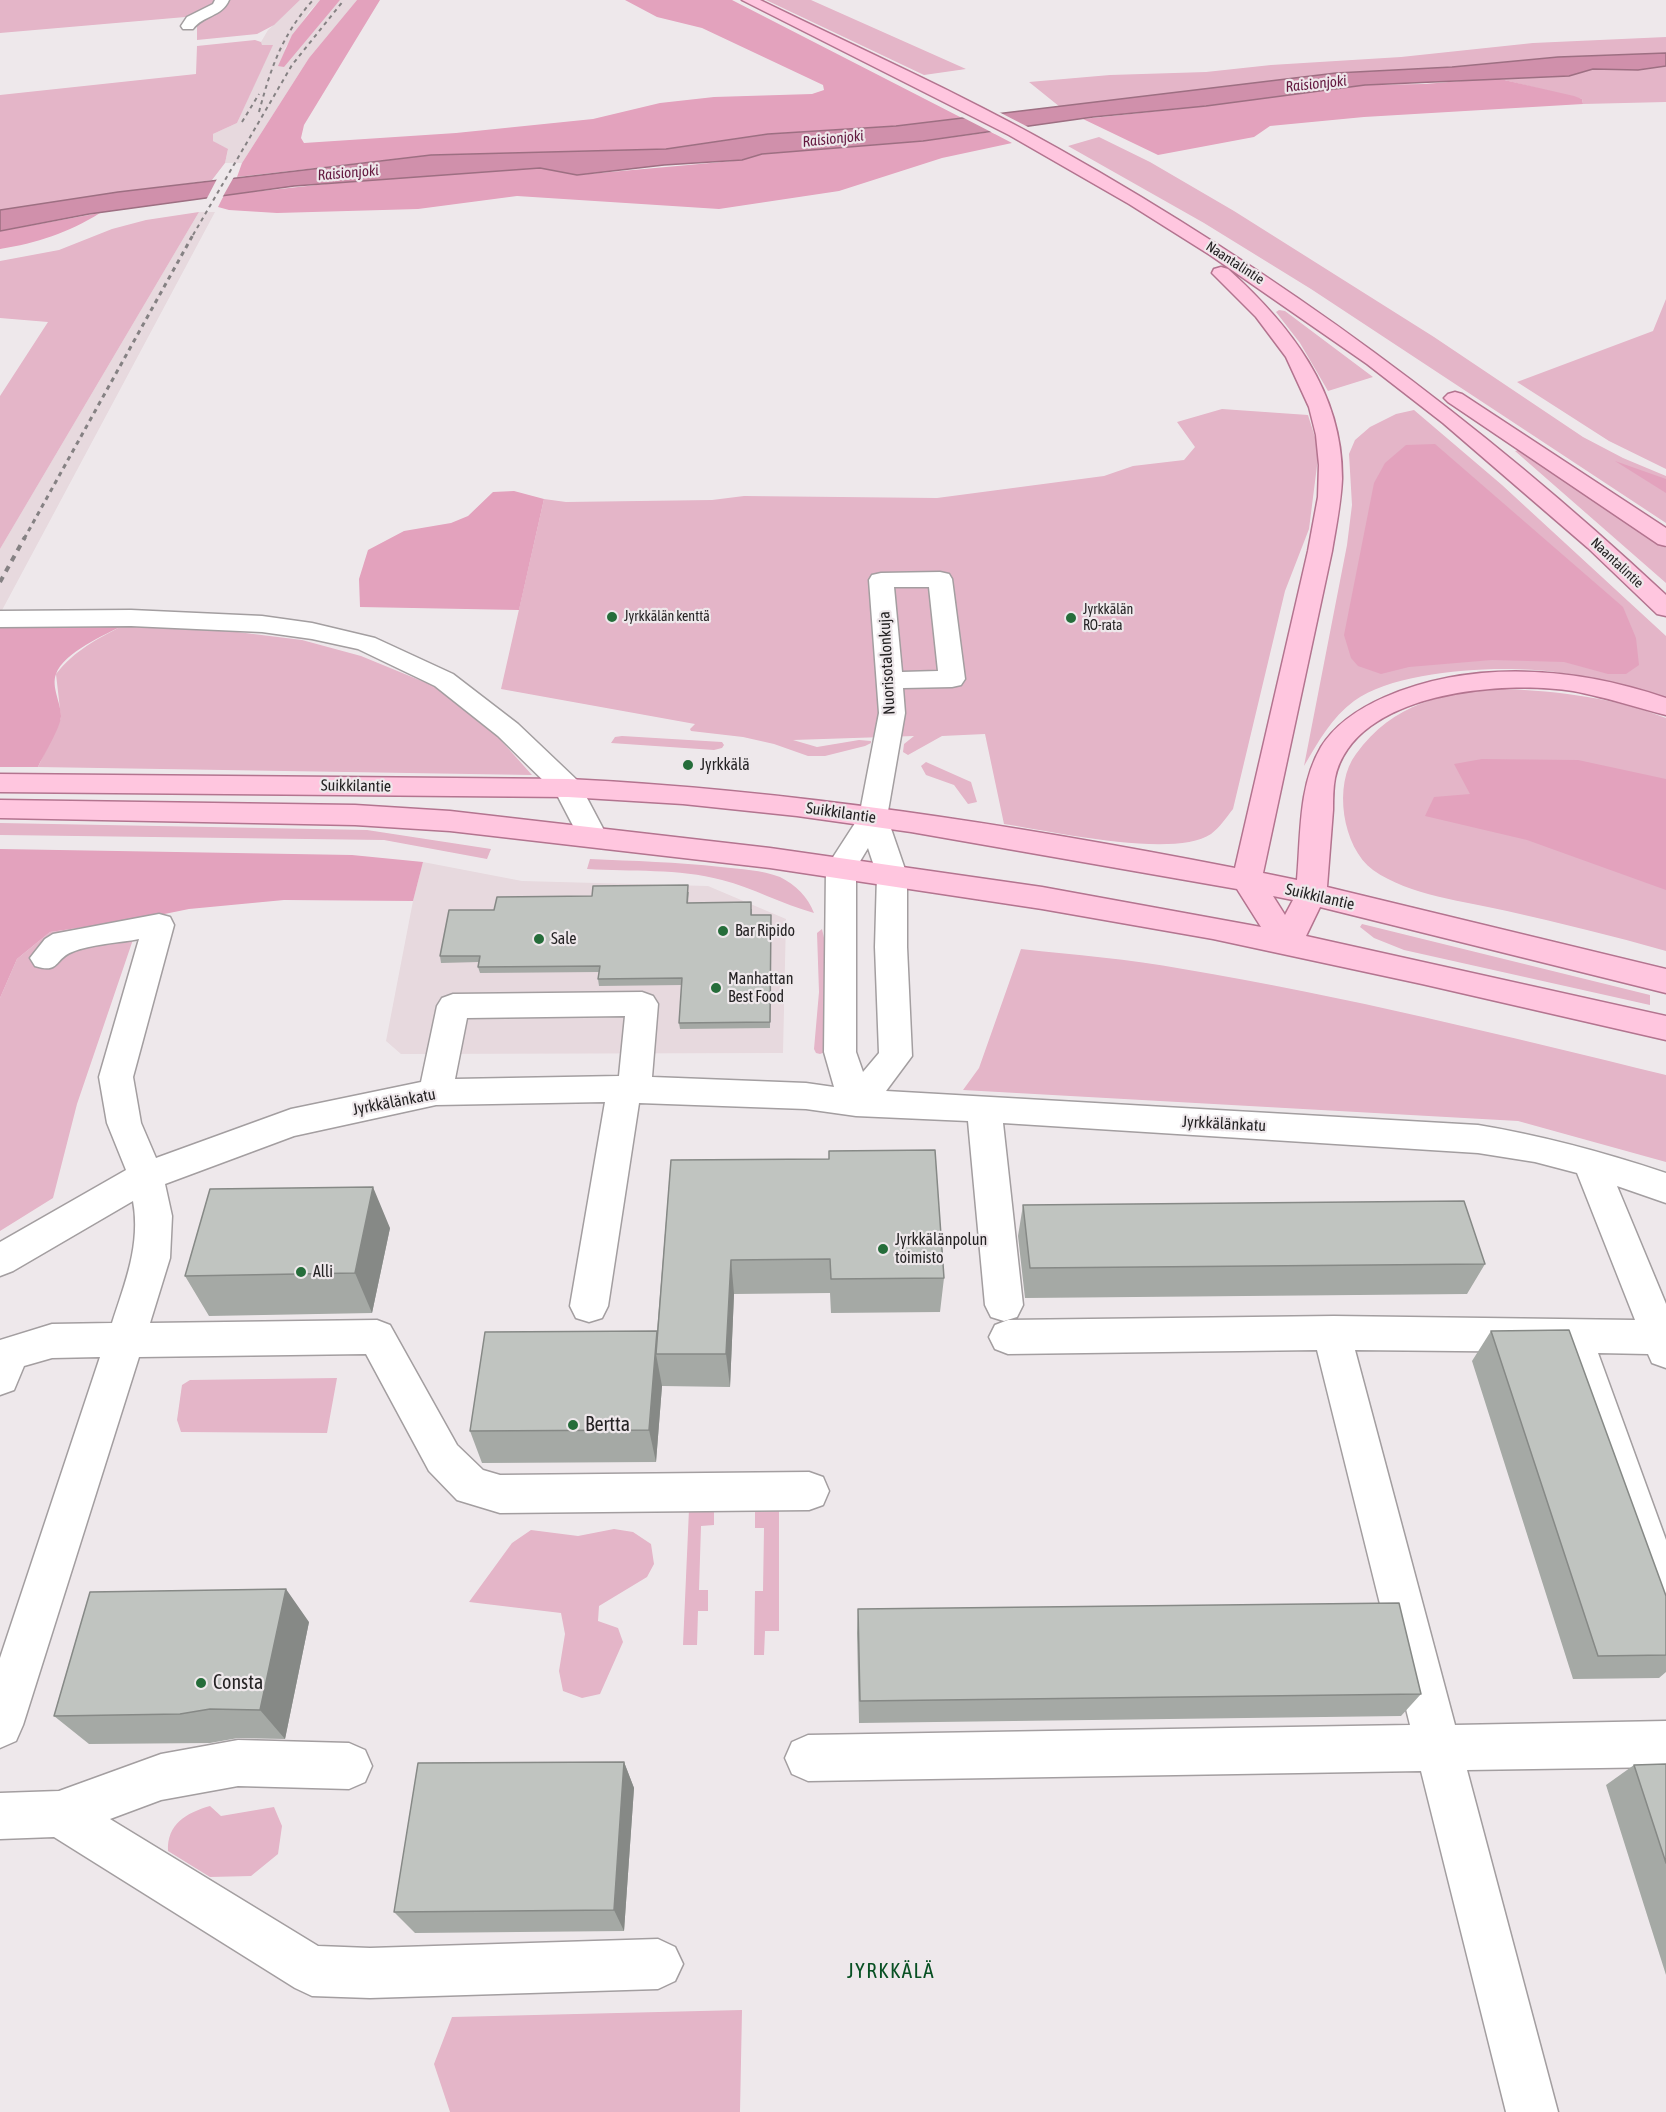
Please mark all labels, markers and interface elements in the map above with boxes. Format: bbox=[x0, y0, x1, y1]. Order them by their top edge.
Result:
water label: Raisionjoki bbox=[1285, 72, 1347, 96]
water label: Raisionjoki bbox=[802, 127, 864, 151]
water label: Raisionjoki bbox=[317, 161, 379, 185]
street label: Naantalintie bbox=[1203, 238, 1267, 288]
street label: Naantalintie bbox=[1587, 534, 1647, 592]
place label: Jyrkkälän RO-rata bbox=[1083, 602, 1133, 634]
place label: Jyrkkälän kenttä bbox=[624, 609, 710, 625]
marker: Jyrkkälän kenttä bbox=[605, 610, 619, 624]
street label: Nuorisotalonkuja bbox=[875, 611, 899, 715]
marker: Jyrkkälän RO-rata bbox=[1064, 611, 1078, 625]
place label: Jyrkkälä bbox=[700, 755, 750, 775]
marker: Jyrkkälä bbox=[681, 758, 695, 772]
street label: Suikkilantie bbox=[321, 776, 391, 796]
street label: Suikkilantie bbox=[805, 799, 877, 827]
street label: Suikkilantie bbox=[1284, 880, 1356, 914]
place label: Bar Ripido bbox=[735, 921, 795, 941]
marker: Bar Ripido bbox=[716, 924, 730, 938]
place label: Sale bbox=[551, 929, 577, 949]
marker: Sale bbox=[532, 932, 546, 946]
place label: Manhattan Best Food bbox=[728, 969, 794, 1007]
marker: Manhattan Best Food bbox=[709, 981, 723, 995]
street label: Jyrkkälänkatu bbox=[351, 1085, 437, 1119]
street label: Jyrkkälänkatu bbox=[1181, 1112, 1267, 1136]
place label: Jyrkkälänpolun toimisto bbox=[895, 1230, 987, 1268]
marker: Jyrkkälänpolun toimisto bbox=[876, 1242, 890, 1256]
place label: Alli bbox=[313, 1262, 333, 1282]
marker: Alli bbox=[294, 1265, 308, 1279]
place label: Bertta bbox=[585, 1413, 630, 1437]
marker: Bertta bbox=[566, 1418, 580, 1432]
place label: Consta bbox=[213, 1671, 263, 1695]
marker: Consta bbox=[194, 1676, 208, 1690]
district label: JYRKKÄLÄ bbox=[847, 1958, 935, 1984]

